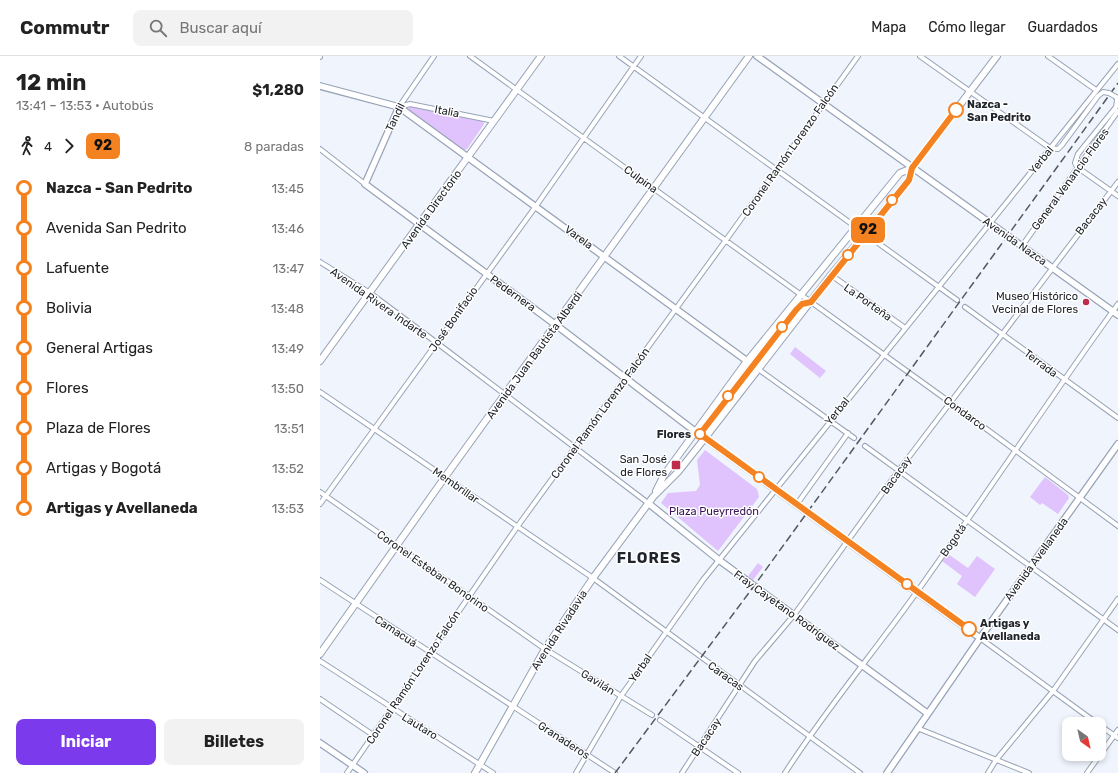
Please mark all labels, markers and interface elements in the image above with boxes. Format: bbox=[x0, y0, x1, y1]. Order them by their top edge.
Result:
search box bbox=[133, 10, 413, 46]
text: Commutr bbox=[20, 16, 109, 39]
icon: search bbox=[147, 17, 169, 39]
text: Buscar aquí bbox=[179, 19, 262, 37]
text: Mapa bbox=[871, 19, 906, 36]
text: Cómo llegar bbox=[928, 19, 1006, 36]
text: Guardados bbox=[1028, 19, 1098, 36]
text: 12 min bbox=[16, 69, 87, 96]
text: $1,280 bbox=[252, 81, 304, 99]
street label: Coronel Ramón Lorenzo Falcón bbox=[740, 82, 841, 219]
text: 13:41 – 13:53 · Autobús bbox=[16, 98, 154, 113]
place label: Nazca - San Pedrito bbox=[967, 98, 1031, 124]
street label: Tandil bbox=[383, 101, 408, 134]
marker: Nazca - San Pedrito bbox=[948, 102, 964, 118]
street label: Italia bbox=[433, 103, 460, 120]
street label: General Venancio Flores bbox=[1029, 125, 1112, 233]
icon: walk bbox=[16, 135, 38, 157]
icon: forward bbox=[58, 135, 80, 157]
text: 92 bbox=[94, 137, 112, 154]
text: 4 bbox=[44, 139, 52, 154]
text: 8 paradas bbox=[244, 139, 304, 154]
street label: Yerbal bbox=[1026, 144, 1056, 177]
street label: Culpina bbox=[621, 163, 660, 196]
street label: Avenida Directorio bbox=[399, 167, 464, 251]
text: Nazca - San Pedrito bbox=[46, 179, 192, 197]
text: 13:45 bbox=[271, 181, 304, 196]
unlabelled marker bbox=[886, 194, 898, 206]
street label: Bacacay bbox=[1073, 195, 1110, 238]
street label: Avenida Nazca bbox=[980, 215, 1049, 268]
line badge: 92 bbox=[850, 217, 886, 243]
text: Avenida San Pedrito bbox=[46, 219, 187, 237]
text: 13:46 bbox=[271, 221, 304, 236]
text: 92 bbox=[859, 221, 877, 238]
street label: Varela bbox=[562, 223, 595, 252]
unlabelled marker bbox=[842, 249, 854, 261]
text: Lafuente bbox=[46, 259, 109, 277]
text: 13:47 bbox=[273, 261, 304, 276]
street label: Avenida Rivera Indarte bbox=[328, 265, 430, 342]
street label: Pedernera bbox=[487, 273, 538, 314]
street label: La Porteña bbox=[841, 281, 894, 324]
street label: José Bonifacio bbox=[426, 284, 481, 354]
street label: Avenida Juan Bautista Alberdi bbox=[484, 289, 585, 421]
place label: Museo Histórico Vecinal de Flores bbox=[992, 290, 1078, 316]
marker: Museo Histórico Vecinal de Flores bbox=[1081, 297, 1091, 307]
text: Bolivia bbox=[46, 299, 92, 317]
text: 13:48 bbox=[271, 301, 304, 316]
unlabelled marker bbox=[776, 321, 788, 333]
text: General Artigas bbox=[46, 339, 153, 357]
text: 13:49 bbox=[272, 341, 304, 356]
street label: Coronel Ramón Lorenzo Falcón bbox=[549, 345, 652, 481]
street label: Terrada bbox=[1021, 347, 1060, 380]
text: Flores bbox=[46, 379, 89, 397]
text: 13:50 bbox=[271, 381, 304, 396]
unlabelled marker bbox=[722, 390, 734, 402]
street label: Condarco bbox=[941, 394, 989, 433]
street label: Yerbal bbox=[822, 395, 852, 428]
text: Plaza de Flores bbox=[46, 419, 151, 437]
text: 13:51 bbox=[274, 421, 304, 436]
place label: Flores bbox=[657, 428, 691, 441]
marker: Flores bbox=[694, 428, 706, 440]
place label: San José de Flores bbox=[620, 453, 667, 479]
street label: Bacacay bbox=[878, 454, 914, 497]
text: Artigas y Bogotá bbox=[46, 459, 161, 477]
marker: San José de Flores bbox=[670, 459, 682, 471]
text: 13:52 bbox=[272, 461, 304, 476]
street label: Membrillar bbox=[430, 465, 482, 507]
unlabelled marker bbox=[753, 471, 765, 483]
text: Artigas y Avellaneda bbox=[46, 499, 198, 517]
text: 13:53 bbox=[272, 501, 304, 516]
park label: Plaza Pueyrredón bbox=[669, 505, 759, 518]
street label: Avenida Avellaneda bbox=[1002, 515, 1071, 603]
street label: Bogotá bbox=[938, 521, 969, 559]
street label: Coronel Esteban Bonorino bbox=[374, 528, 491, 615]
district label: FLORES bbox=[617, 549, 681, 567]
street label: Fray Cayetano Rodríguez bbox=[731, 568, 843, 653]
unlabelled marker bbox=[901, 578, 913, 590]
street label: Avenida Rivadavia bbox=[529, 588, 590, 673]
street label: Coronel Ramón Lorenzo Falcón bbox=[364, 608, 463, 747]
street label: Camacuá bbox=[372, 613, 419, 650]
place label: Artigas y Avellaneda bbox=[980, 617, 1040, 643]
marker: Artigas y Avellaneda bbox=[961, 621, 977, 637]
street label: Yerbal bbox=[626, 652, 655, 685]
street label: Caracas bbox=[705, 659, 747, 694]
street label: Gavilán bbox=[578, 667, 617, 698]
street label: Lautaro bbox=[399, 710, 440, 742]
street label: Bacacay bbox=[689, 716, 724, 759]
north arrow bbox=[1062, 717, 1106, 761]
map controls bbox=[1062, 717, 1106, 761]
button: Iniciar bbox=[16, 719, 156, 765]
button: Billetes bbox=[164, 719, 304, 765]
street label: Granaderos bbox=[535, 719, 592, 762]

